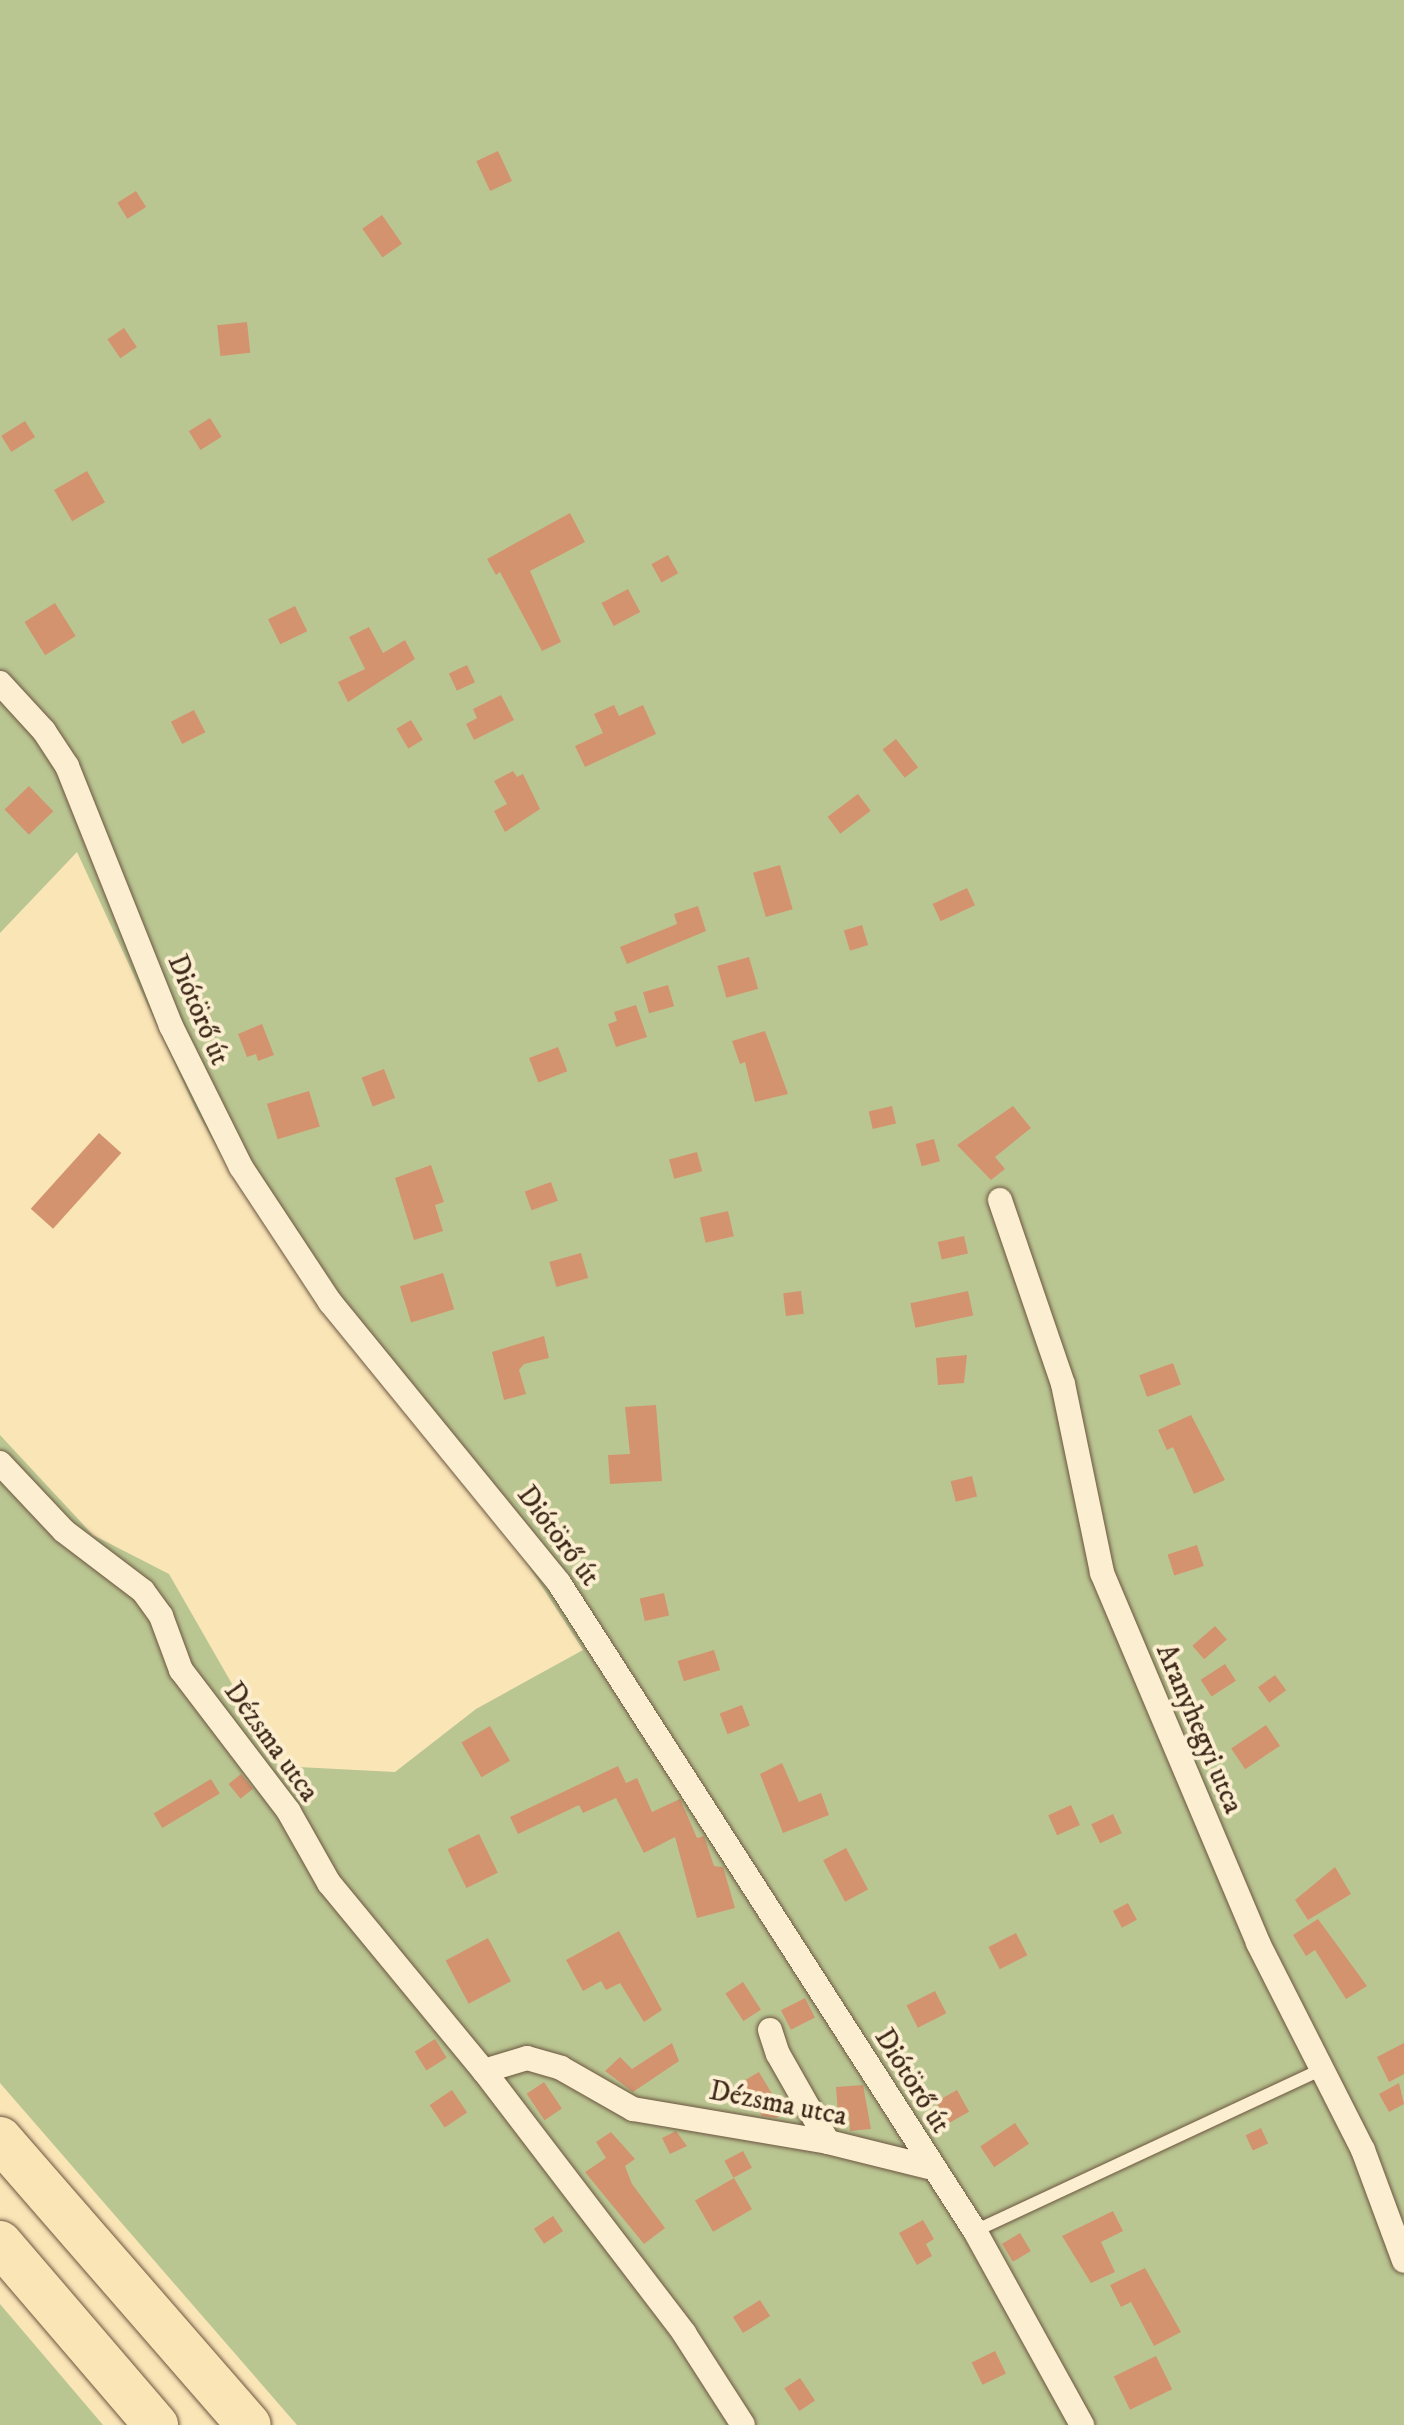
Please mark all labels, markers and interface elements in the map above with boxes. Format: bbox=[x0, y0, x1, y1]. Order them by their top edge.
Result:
street label: Diótörő út bbox=[160, 950, 236, 1070]
street label: Diótörő út bbox=[509, 1479, 607, 1593]
street label: Aranyhegyi utca bbox=[1148, 1639, 1250, 1819]
street label: Dézsma utca bbox=[216, 1676, 326, 1808]
street label: Diótörő út bbox=[867, 2023, 957, 2139]
street label: Dézsma utca bbox=[706, 2074, 850, 2134]

